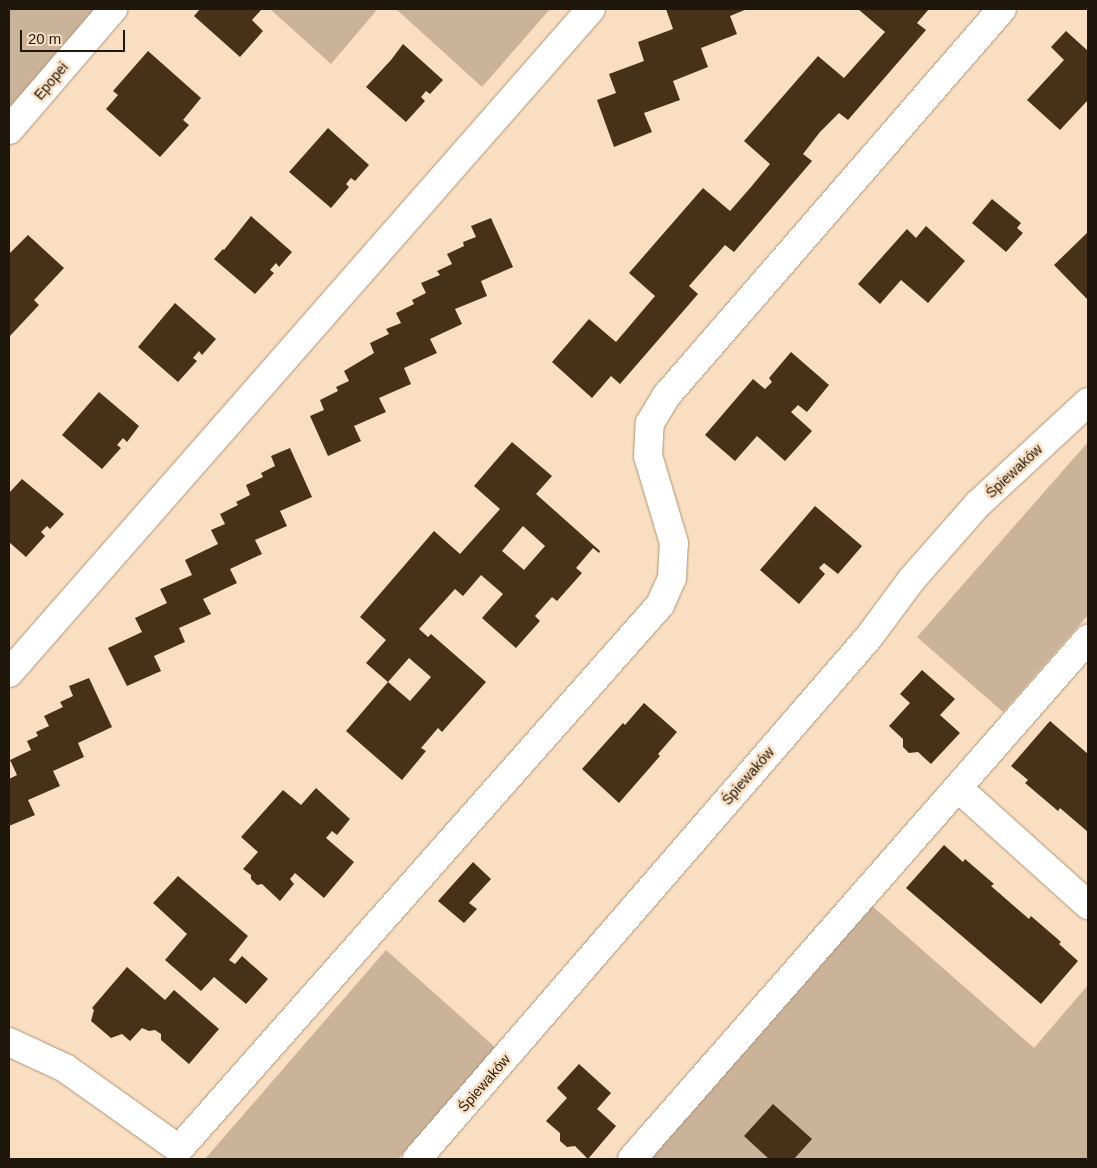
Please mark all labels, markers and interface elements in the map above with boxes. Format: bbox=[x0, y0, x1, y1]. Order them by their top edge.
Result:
scale bar bbox=[22, 20, 128, 52]
text: 20 m bbox=[28, 30, 61, 47]
street label: Epopei bbox=[31, 59, 71, 103]
street label: Śpiewaków bbox=[982, 441, 1046, 501]
street label: Śpiewaków bbox=[718, 744, 778, 808]
street label: Śpiewaków bbox=[454, 1051, 514, 1115]

